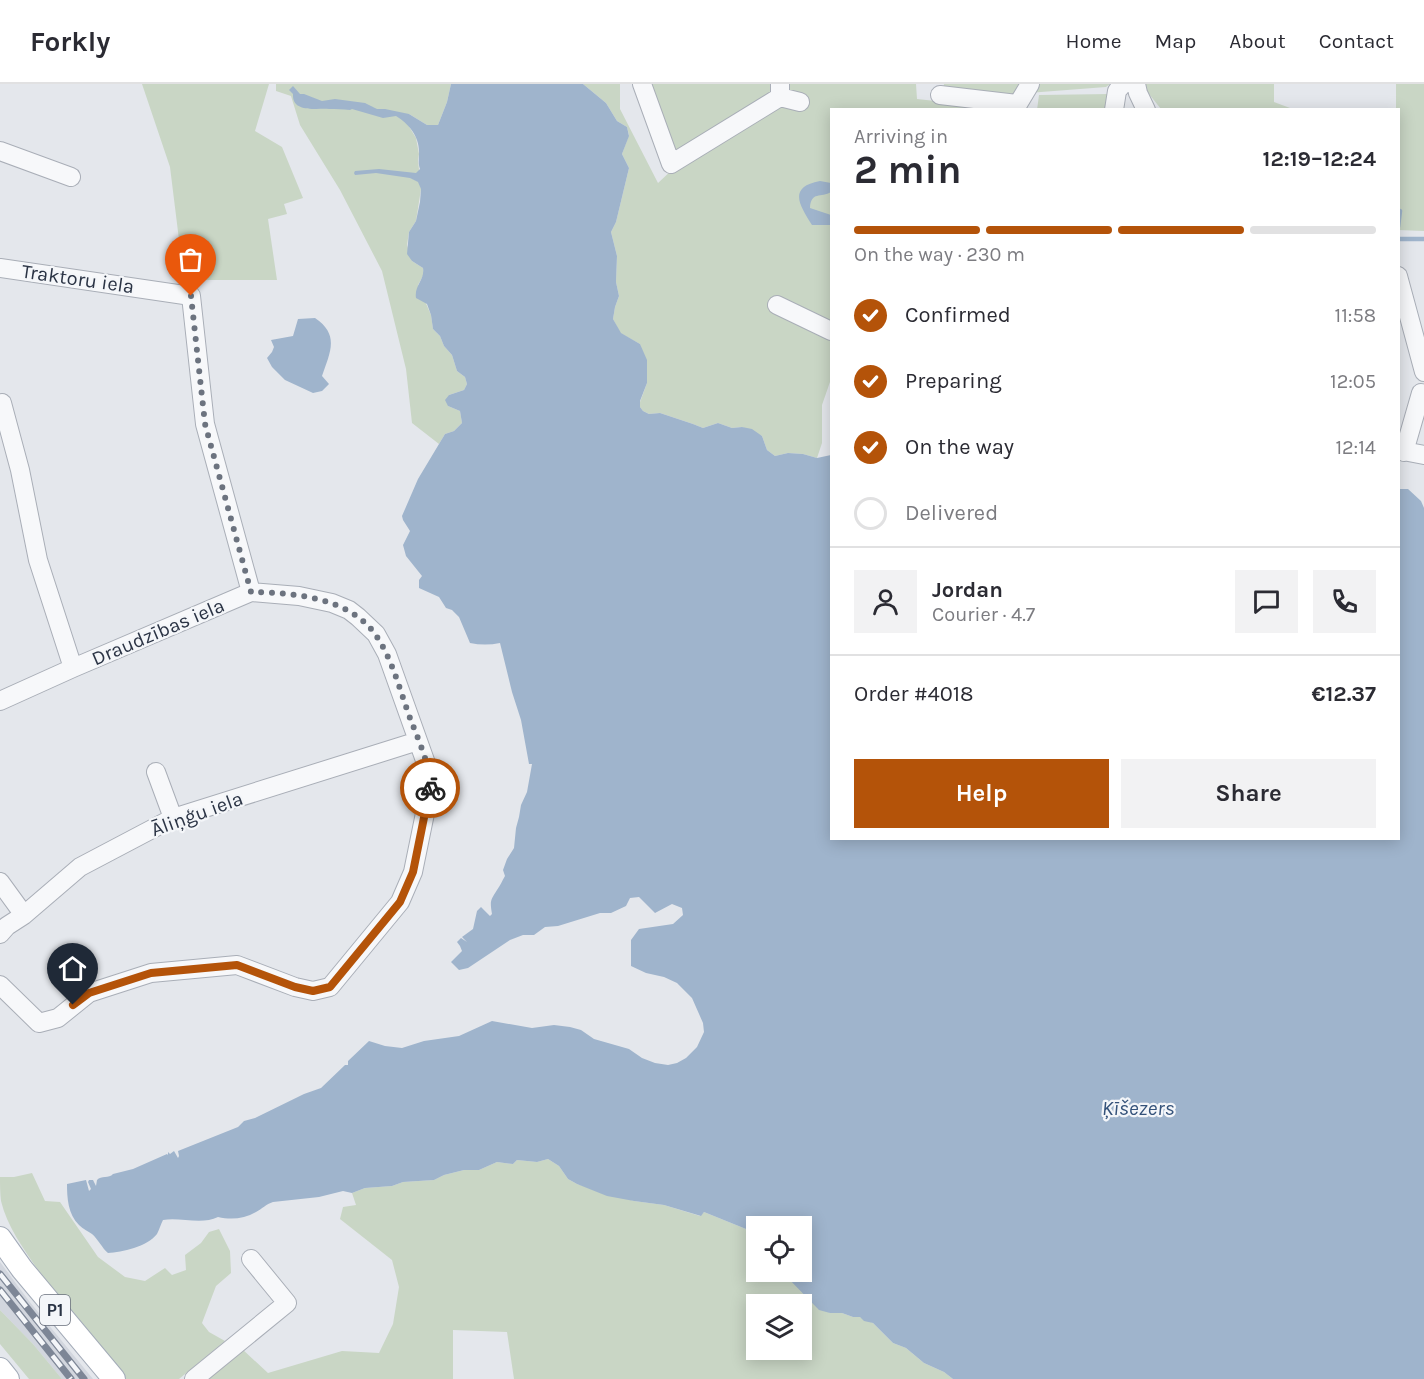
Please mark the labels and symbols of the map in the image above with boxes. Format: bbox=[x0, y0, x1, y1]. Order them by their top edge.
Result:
pin bbox=[165, 234, 216, 296]
street label: Traktoru iela bbox=[20, 260, 136, 298]
street label: Draudzības iela bbox=[88, 594, 228, 670]
courier bbox=[400, 758, 460, 818]
street label: Āliņģu iela bbox=[148, 787, 246, 841]
pin bbox=[47, 943, 98, 1005]
water label: Ķīšezers bbox=[1102, 1096, 1174, 1120]
road number: P1 bbox=[40, 1295, 70, 1325]

